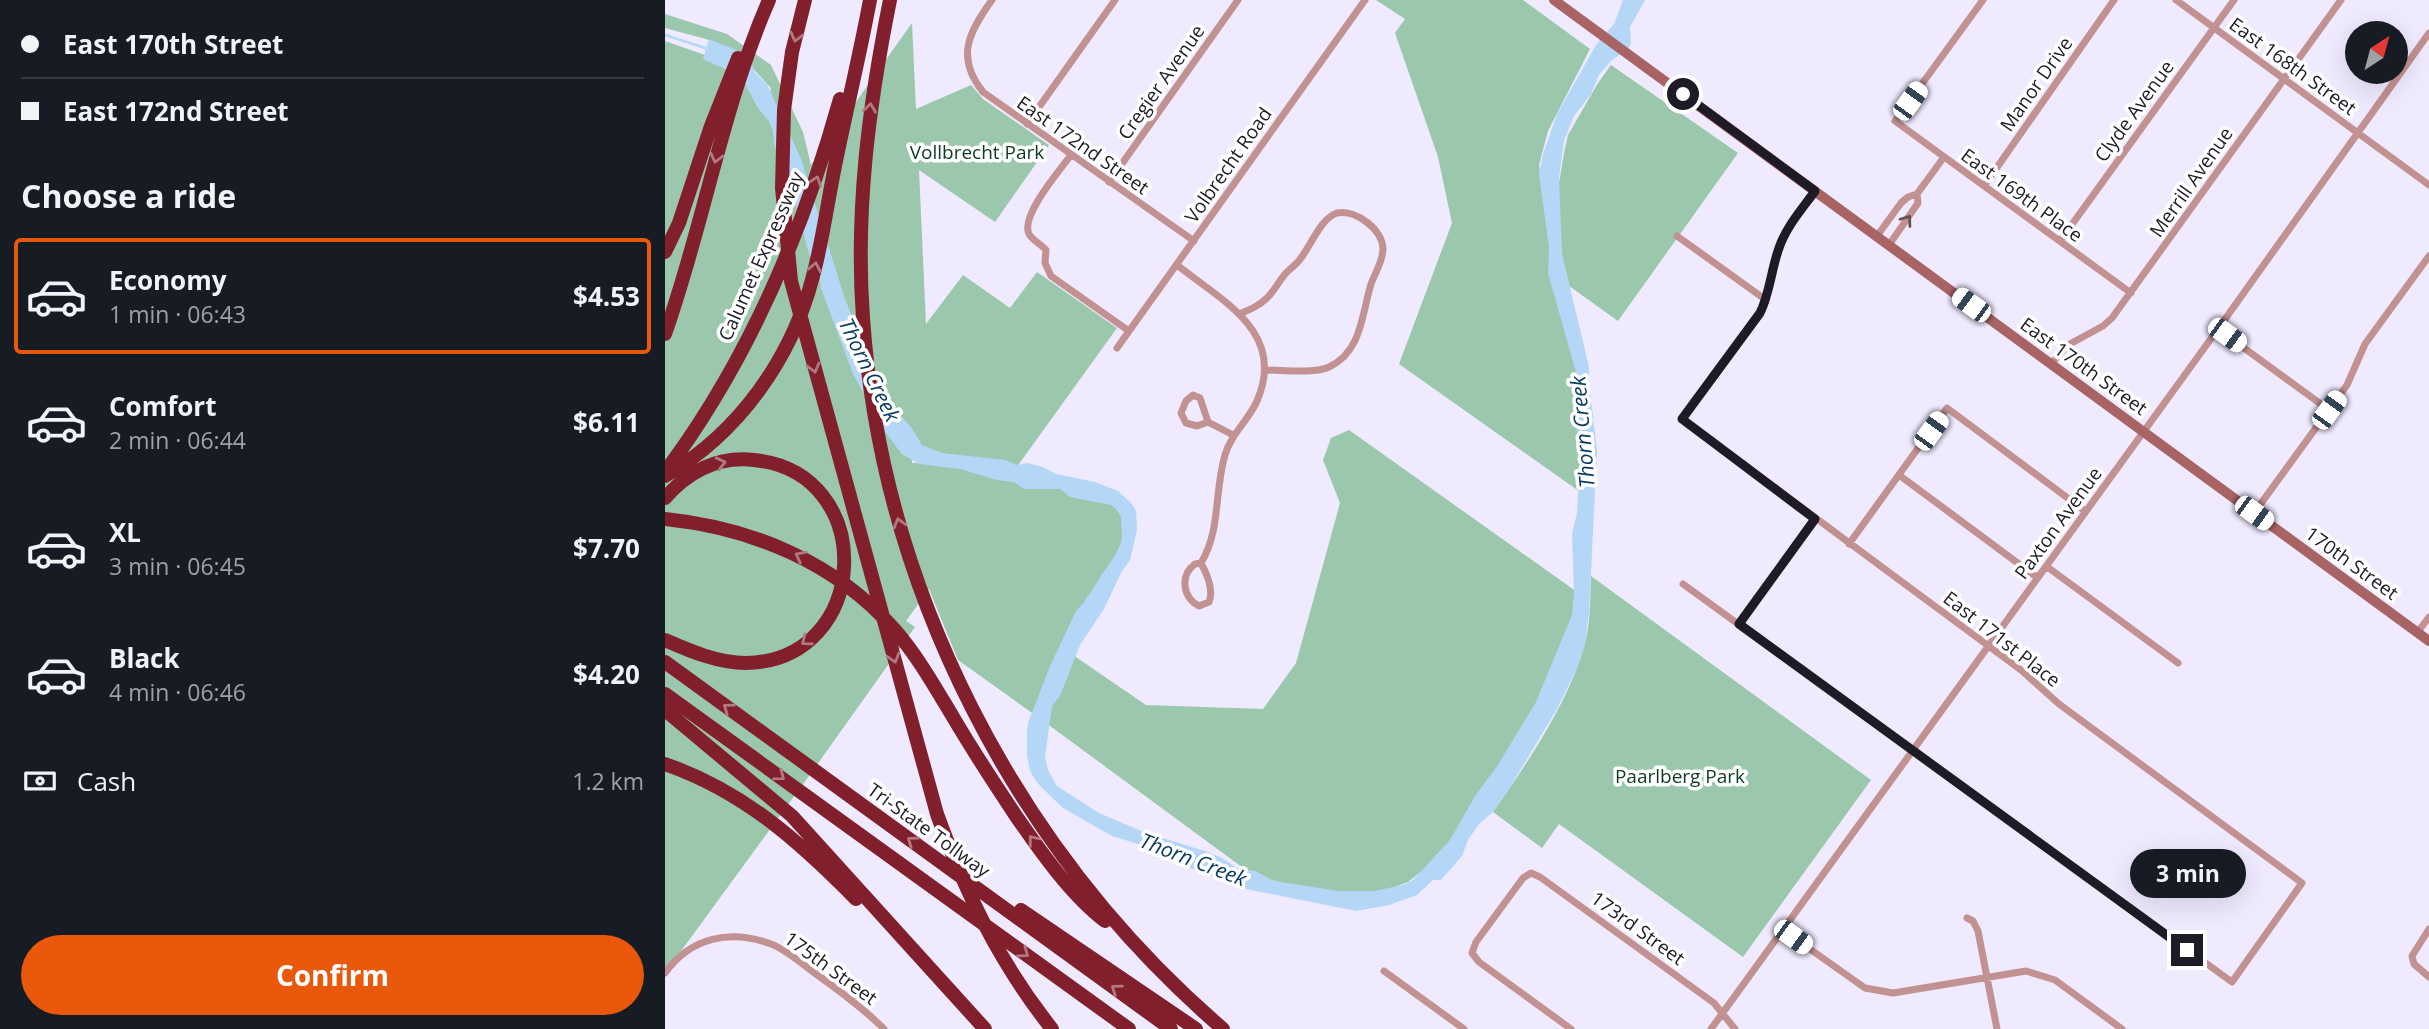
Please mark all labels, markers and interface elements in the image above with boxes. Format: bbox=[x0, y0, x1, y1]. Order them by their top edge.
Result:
street label: East 168th Street bbox=[2224, 11, 2362, 121]
street label: Cregier Avenue bbox=[1112, 19, 1210, 145]
north arrow bbox=[2345, 21, 2408, 84]
map controls bbox=[2345, 21, 2408, 84]
text: East 170th Street bbox=[63, 26, 283, 62]
one-way arrow bbox=[790, 31, 804, 43]
street label: Manor Drive bbox=[1994, 32, 2078, 136]
street label: Clyde Avenue bbox=[2088, 55, 2180, 167]
route start bbox=[1667, 78, 1699, 110]
car bbox=[1890, 78, 1931, 124]
street label: East 172nd Street bbox=[1012, 90, 1154, 200]
text: East 172nd Street bbox=[63, 93, 289, 129]
one-way arrow bbox=[863, 102, 878, 114]
street label: Volbrecht Road bbox=[1179, 102, 1277, 228]
street label: Merrill Avenue bbox=[2143, 122, 2239, 242]
park label: Vollbrecht Park bbox=[910, 139, 1044, 165]
street label: East 169th Place bbox=[1956, 142, 2088, 248]
one-way arrow bbox=[710, 152, 724, 164]
street label: Calumet Expressway bbox=[712, 167, 810, 345]
text: Choose a ride bbox=[21, 174, 236, 217]
one-way arrow bbox=[808, 176, 822, 188]
one-way arrow bbox=[1899, 216, 1911, 228]
one-way arrow bbox=[806, 261, 821, 273]
text: Economy bbox=[109, 262, 227, 298]
icon: car bbox=[25, 265, 88, 328]
text: $4.53 bbox=[573, 278, 640, 314]
car bbox=[1948, 284, 1995, 326]
text: 1 min · 06:43 bbox=[109, 298, 246, 330]
street label: East 170th Street bbox=[2015, 311, 2153, 421]
water label: Thorn Creek bbox=[833, 313, 907, 427]
car bbox=[2204, 314, 2251, 356]
one-way arrow bbox=[805, 362, 820, 374]
water label: Thorn Creek bbox=[1563, 374, 1601, 489]
car bbox=[2309, 387, 2350, 433]
text: Comfort bbox=[109, 388, 216, 424]
icon: car bbox=[25, 391, 88, 454]
text: $6.11 bbox=[573, 404, 640, 440]
car bbox=[1911, 408, 1952, 454]
text: 2 min · 06:44 bbox=[109, 424, 246, 456]
one-way arrow bbox=[715, 457, 727, 471]
street label: Paxton Avenue bbox=[2008, 462, 2108, 584]
car bbox=[2231, 492, 2278, 534]
text: XL bbox=[109, 514, 141, 550]
icon: car bbox=[25, 517, 88, 580]
one-way arrow bbox=[893, 517, 908, 529]
street label: 170th Street bbox=[2300, 520, 2404, 606]
text: $7.70 bbox=[573, 530, 640, 566]
text: 3 min · 06:45 bbox=[109, 550, 246, 582]
one-way arrow bbox=[795, 551, 807, 565]
street label: East 171st Place bbox=[1938, 585, 2066, 693]
one-way arrow bbox=[801, 633, 814, 646]
text: Black bbox=[109, 640, 180, 676]
icon: car bbox=[25, 643, 88, 706]
one-way arrow bbox=[886, 652, 900, 664]
text: $4.20 bbox=[573, 656, 640, 692]
text: 4 min · 06:46 bbox=[109, 676, 246, 708]
one-way arrow bbox=[723, 704, 736, 716]
icon: cash bbox=[21, 762, 59, 800]
text: Cash bbox=[77, 763, 136, 799]
park label: Paarlberg Park bbox=[1615, 763, 1745, 789]
text: 1.2 km bbox=[572, 765, 644, 797]
one-way arrow bbox=[772, 768, 785, 781]
street label: Tri-State Tollway bbox=[862, 777, 996, 884]
water label: Thorn Creek bbox=[1136, 826, 1251, 892]
one-way arrow bbox=[1028, 835, 1041, 847]
one-way arrow bbox=[907, 837, 920, 850]
callout: 3 min bbox=[2129, 848, 2245, 898]
text: 3 min bbox=[2156, 857, 2220, 889]
street label: 173rd Street bbox=[1586, 885, 1690, 971]
car bbox=[1770, 916, 1817, 958]
street label: 175th Street bbox=[779, 925, 883, 1011]
route end bbox=[2171, 934, 2203, 966]
button: Confirm bbox=[21, 935, 644, 1015]
one-way arrow bbox=[1016, 945, 1029, 957]
one-way arrow bbox=[1111, 985, 1124, 997]

